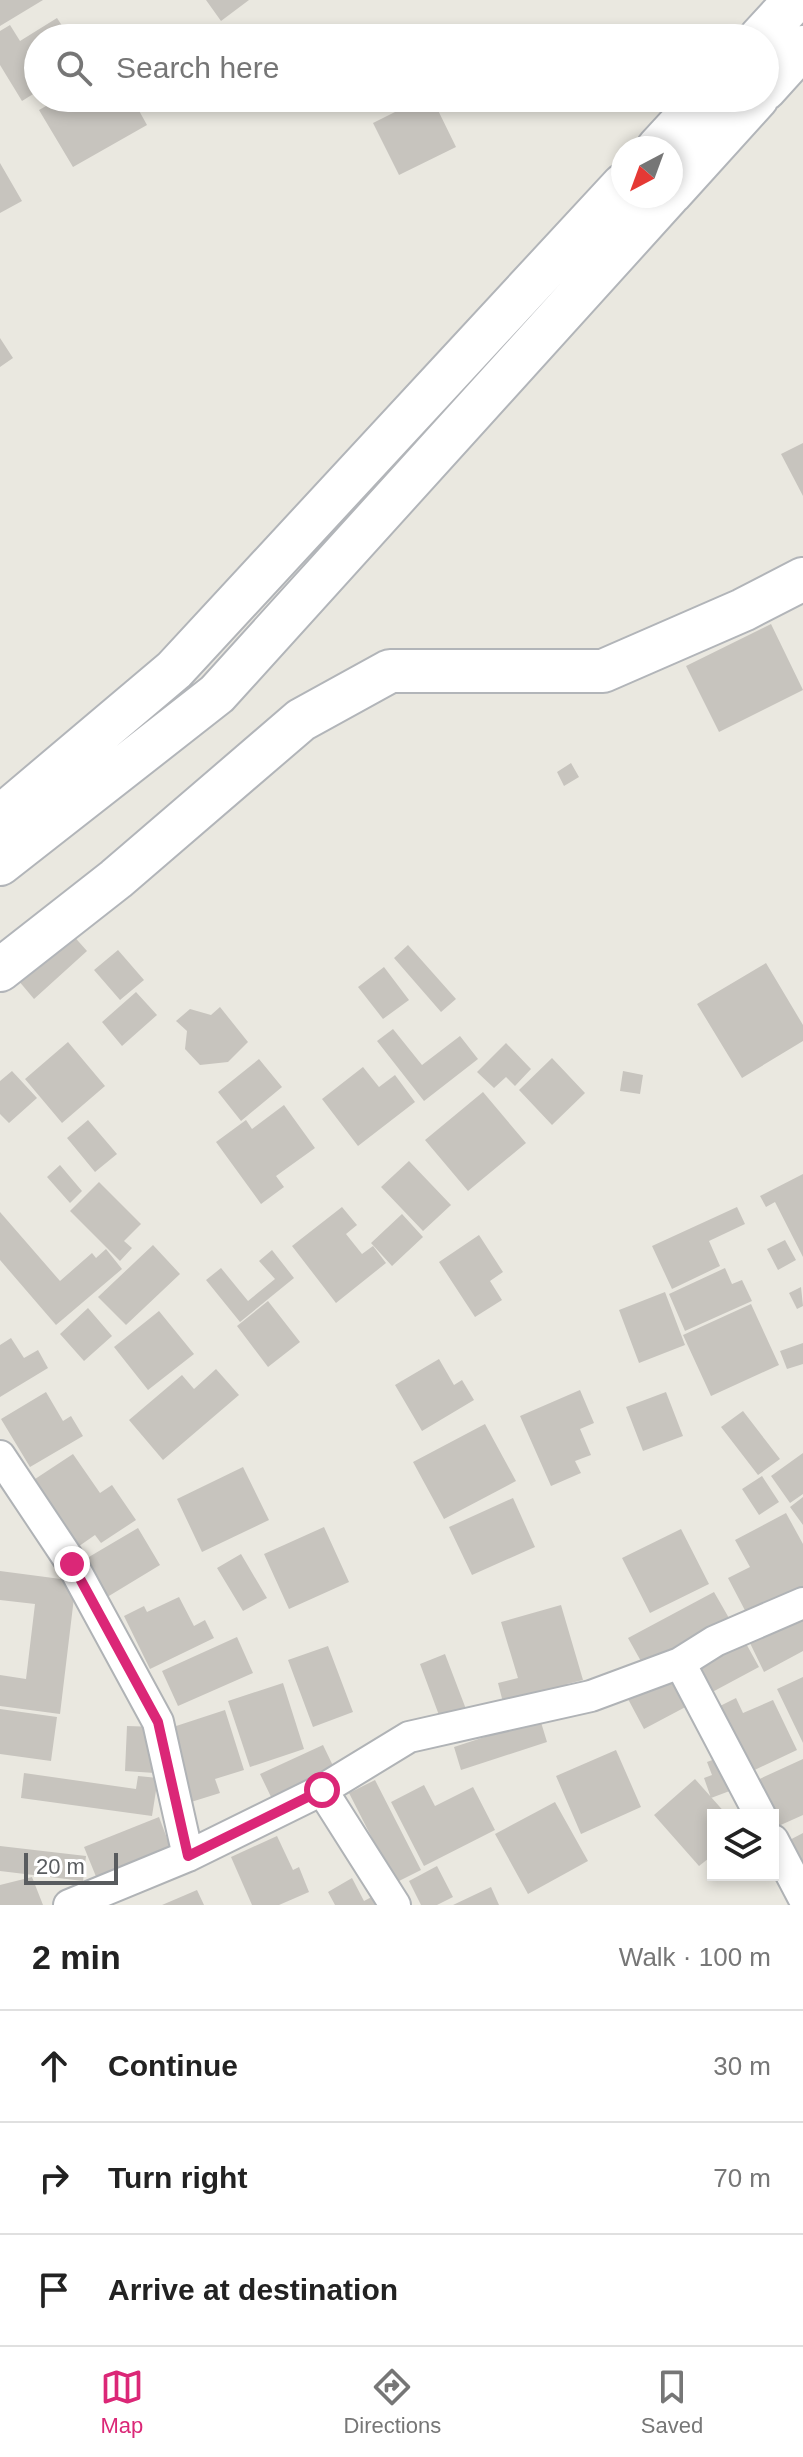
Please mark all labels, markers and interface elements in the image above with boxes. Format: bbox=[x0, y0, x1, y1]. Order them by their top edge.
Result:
search box bbox=[24, 24, 779, 112]
icon: search bbox=[52, 46, 96, 90]
text: Search here bbox=[116, 51, 279, 84]
north arrow bbox=[611, 136, 683, 208]
route end bbox=[54, 1546, 90, 1582]
route start bbox=[304, 1772, 340, 1808]
map controls bbox=[707, 1809, 779, 1881]
button: layers bbox=[707, 1809, 779, 1881]
scale bar bbox=[24, 1849, 118, 1885]
text: 20 m bbox=[36, 1854, 85, 1879]
text: 2 min bbox=[32, 1938, 121, 1976]
text: Walk · 100 m bbox=[619, 1942, 771, 1972]
icon: ahead bbox=[32, 2044, 76, 2088]
text: Continue bbox=[108, 2049, 238, 2082]
text: 30 m bbox=[713, 2051, 771, 2081]
icon: right bbox=[32, 2156, 76, 2200]
text: Turn right bbox=[108, 2161, 247, 2194]
text: 70 m bbox=[713, 2163, 771, 2193]
icon: arrive bbox=[32, 2268, 76, 2312]
text: Arrive at destination bbox=[108, 2273, 398, 2306]
tab: Map bbox=[100, 2365, 144, 2439]
tab: Directions bbox=[343, 2365, 441, 2439]
tab: Saved bbox=[641, 2365, 703, 2439]

